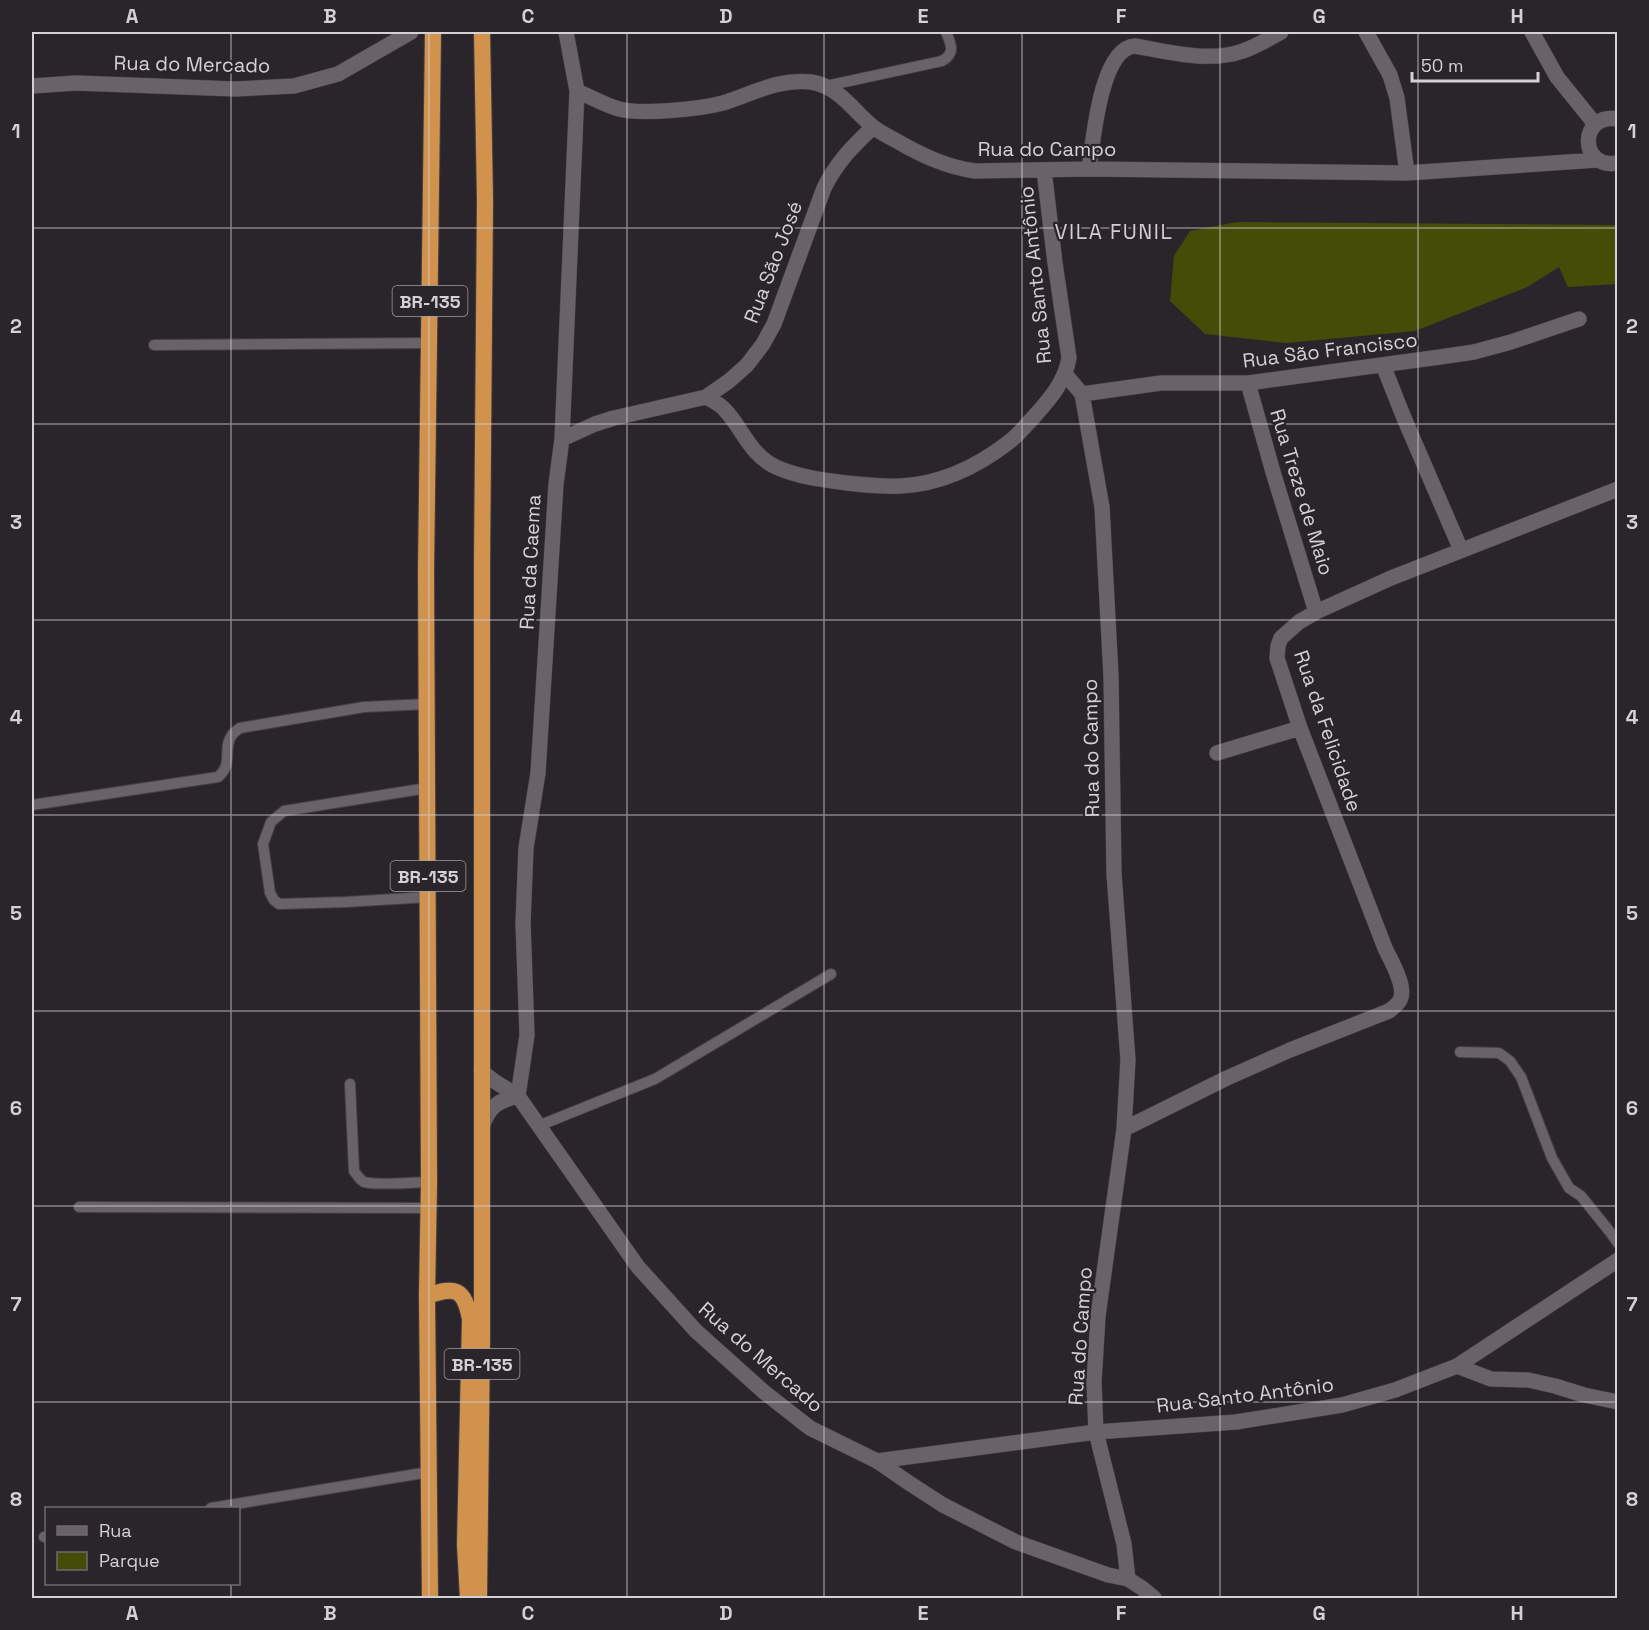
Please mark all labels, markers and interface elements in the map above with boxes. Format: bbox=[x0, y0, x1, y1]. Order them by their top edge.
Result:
text: A bbox=[126, 3, 139, 29]
text: B bbox=[323, 3, 337, 29]
text: C bbox=[522, 3, 535, 29]
text: D bbox=[719, 3, 733, 29]
text: E bbox=[917, 3, 929, 29]
text: F bbox=[1116, 3, 1127, 29]
text: G bbox=[1312, 3, 1326, 29]
text: H bbox=[1510, 3, 1524, 29]
scale bar bbox=[1412, 45, 1538, 83]
street label: Rua do Mercado bbox=[113, 50, 271, 78]
text: 50 m bbox=[1421, 54, 1463, 77]
text: 1 bbox=[11, 118, 21, 144]
text: 1 bbox=[1627, 118, 1637, 144]
street label: Rua do Campo bbox=[978, 136, 1116, 162]
street label: Rua Santo Antônio bbox=[1013, 185, 1057, 365]
street label: Rua São José bbox=[738, 197, 808, 327]
district label: VILA FUNIL bbox=[1055, 218, 1173, 245]
road number: BR-135 bbox=[392, 286, 468, 316]
text: 2 bbox=[10, 313, 22, 339]
text: 2 bbox=[1626, 313, 1638, 339]
street label: Rua São Francisco bbox=[1241, 326, 1419, 374]
street label: Rua Treze de Maio bbox=[1264, 406, 1340, 578]
street label: Rua da Caema bbox=[513, 494, 547, 630]
text: 3 bbox=[10, 509, 22, 535]
text: 3 bbox=[1626, 509, 1638, 535]
street label: Rua da Felicidade bbox=[1288, 647, 1368, 815]
street label: Rua do Campo bbox=[1077, 678, 1105, 818]
text: 4 bbox=[10, 704, 23, 730]
text: 4 bbox=[1626, 704, 1639, 730]
road number: BR-135 bbox=[390, 861, 466, 891]
text: 5 bbox=[10, 900, 22, 926]
text: 5 bbox=[1626, 900, 1638, 926]
text: 6 bbox=[10, 1095, 22, 1121]
text: 6 bbox=[1626, 1095, 1638, 1121]
street label: Rua do Campo bbox=[1062, 1266, 1098, 1406]
text: 7 bbox=[10, 1291, 22, 1317]
text: 7 bbox=[1626, 1291, 1638, 1317]
street label: Rua do Mercado bbox=[693, 1296, 829, 1418]
road number: BR-135 bbox=[444, 1349, 520, 1379]
street label: Rua Santo Antônio bbox=[1155, 1371, 1335, 1419]
text: 8 bbox=[10, 1486, 22, 1512]
text: 8 bbox=[1626, 1486, 1638, 1512]
legend bbox=[45, 1507, 240, 1585]
text: Rua bbox=[99, 1519, 132, 1542]
text: Parque bbox=[99, 1549, 160, 1572]
text: A bbox=[126, 1600, 139, 1626]
text: B bbox=[323, 1600, 337, 1626]
text: C bbox=[522, 1600, 535, 1626]
text: D bbox=[719, 1600, 733, 1626]
text: E bbox=[917, 1600, 929, 1626]
text: F bbox=[1116, 1600, 1127, 1626]
text: G bbox=[1312, 1600, 1326, 1626]
text: H bbox=[1510, 1600, 1524, 1626]

